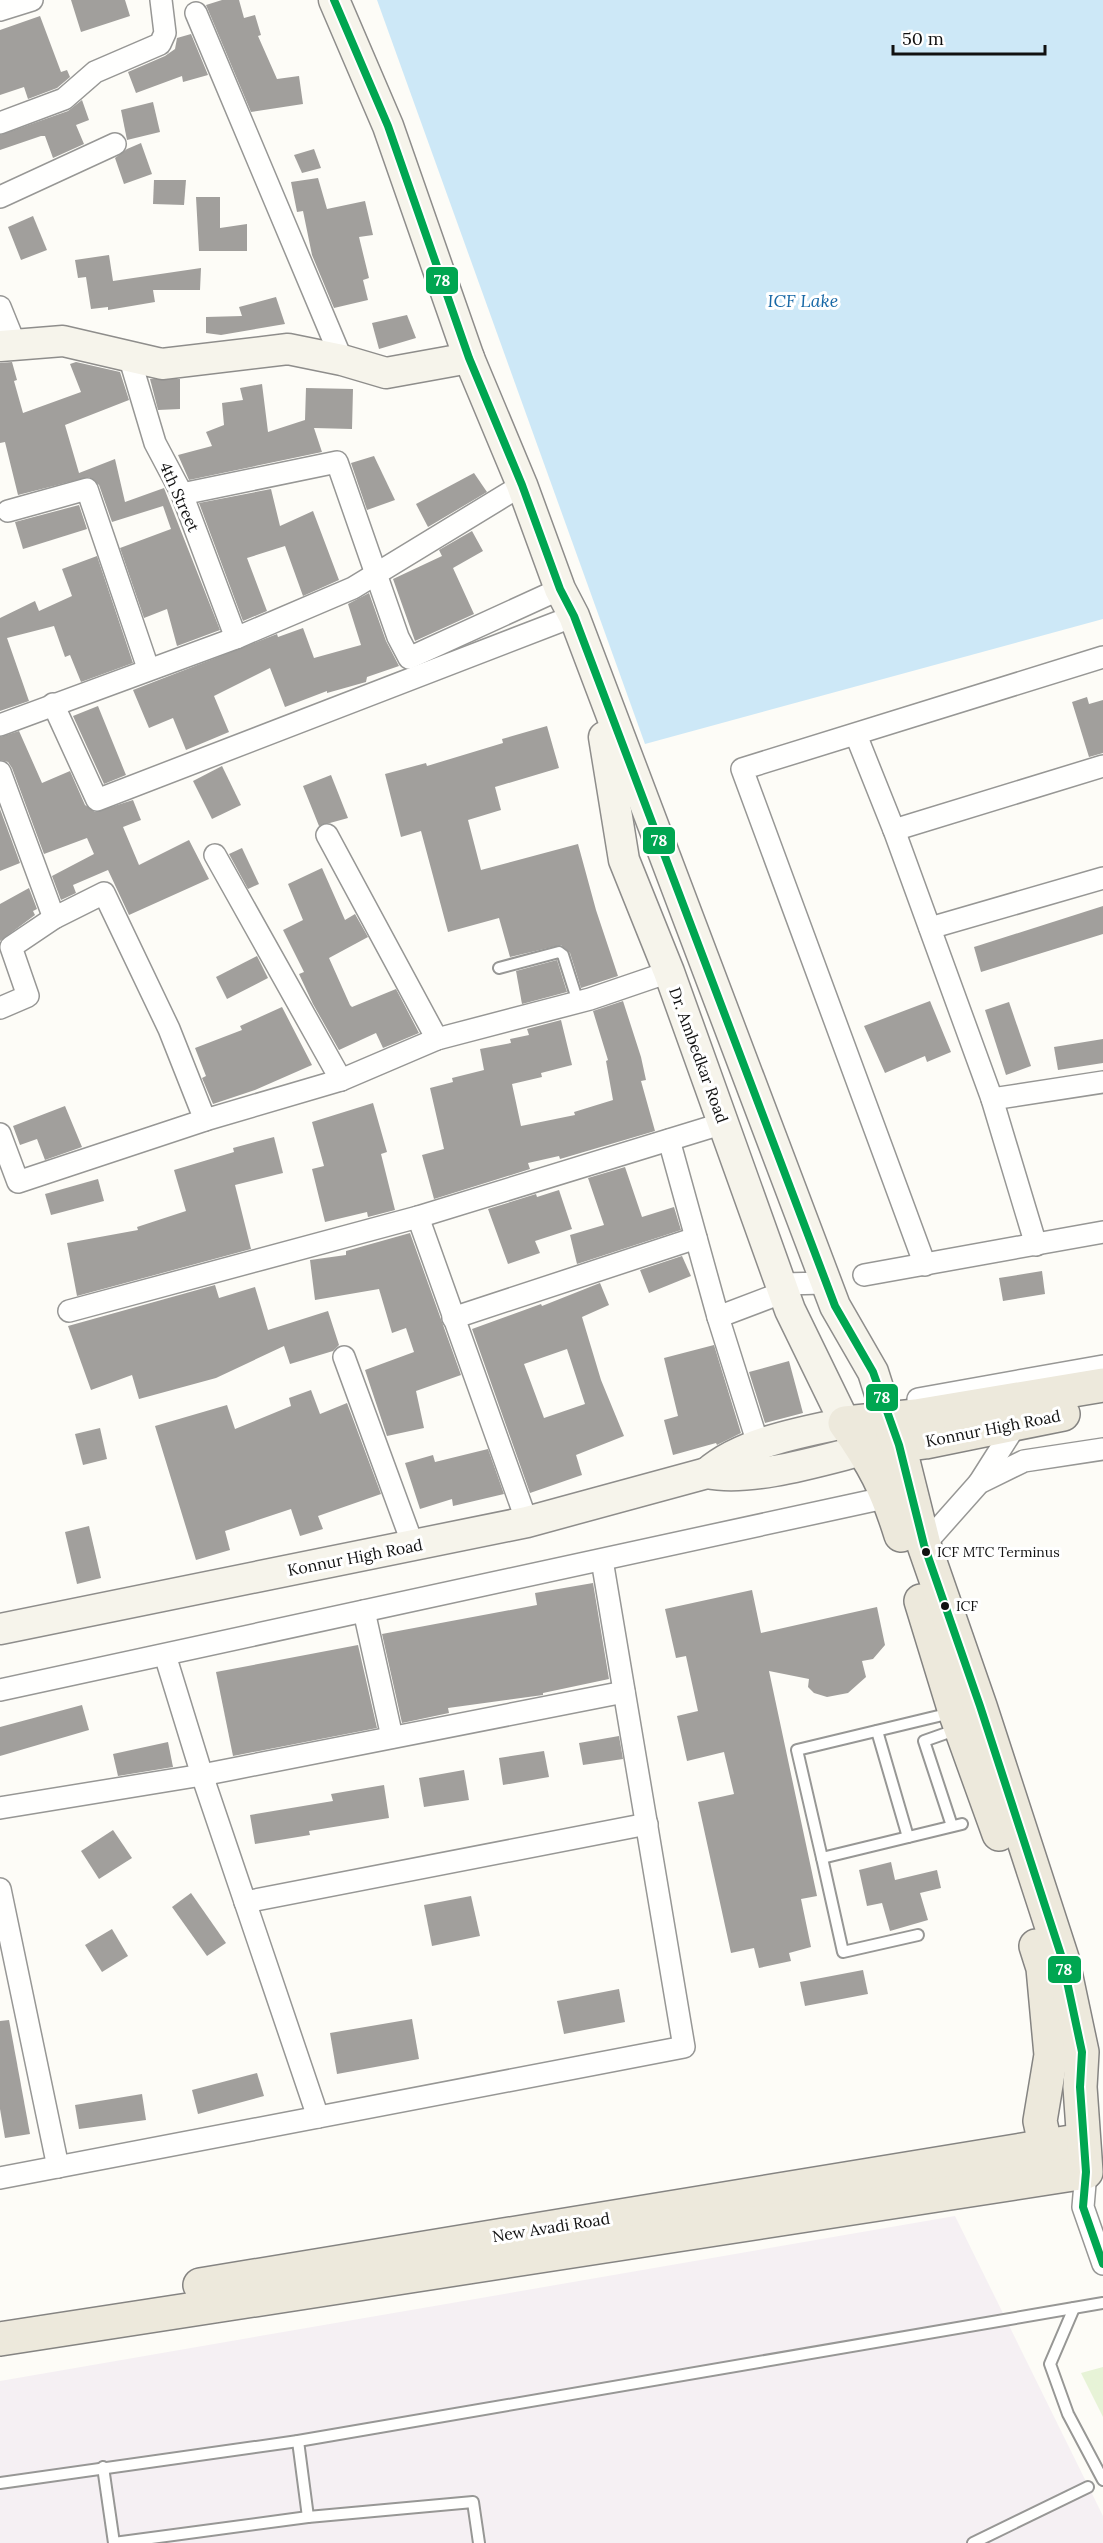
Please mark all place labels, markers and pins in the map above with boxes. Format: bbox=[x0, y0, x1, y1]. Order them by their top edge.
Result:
place label: ICF MTC Terminus bbox=[937, 1543, 1060, 1561]
marker: ICF MTC Terminus bbox=[920, 1546, 932, 1558]
place label: ICF bbox=[956, 1597, 978, 1615]
marker: ICF bbox=[939, 1600, 951, 1612]

